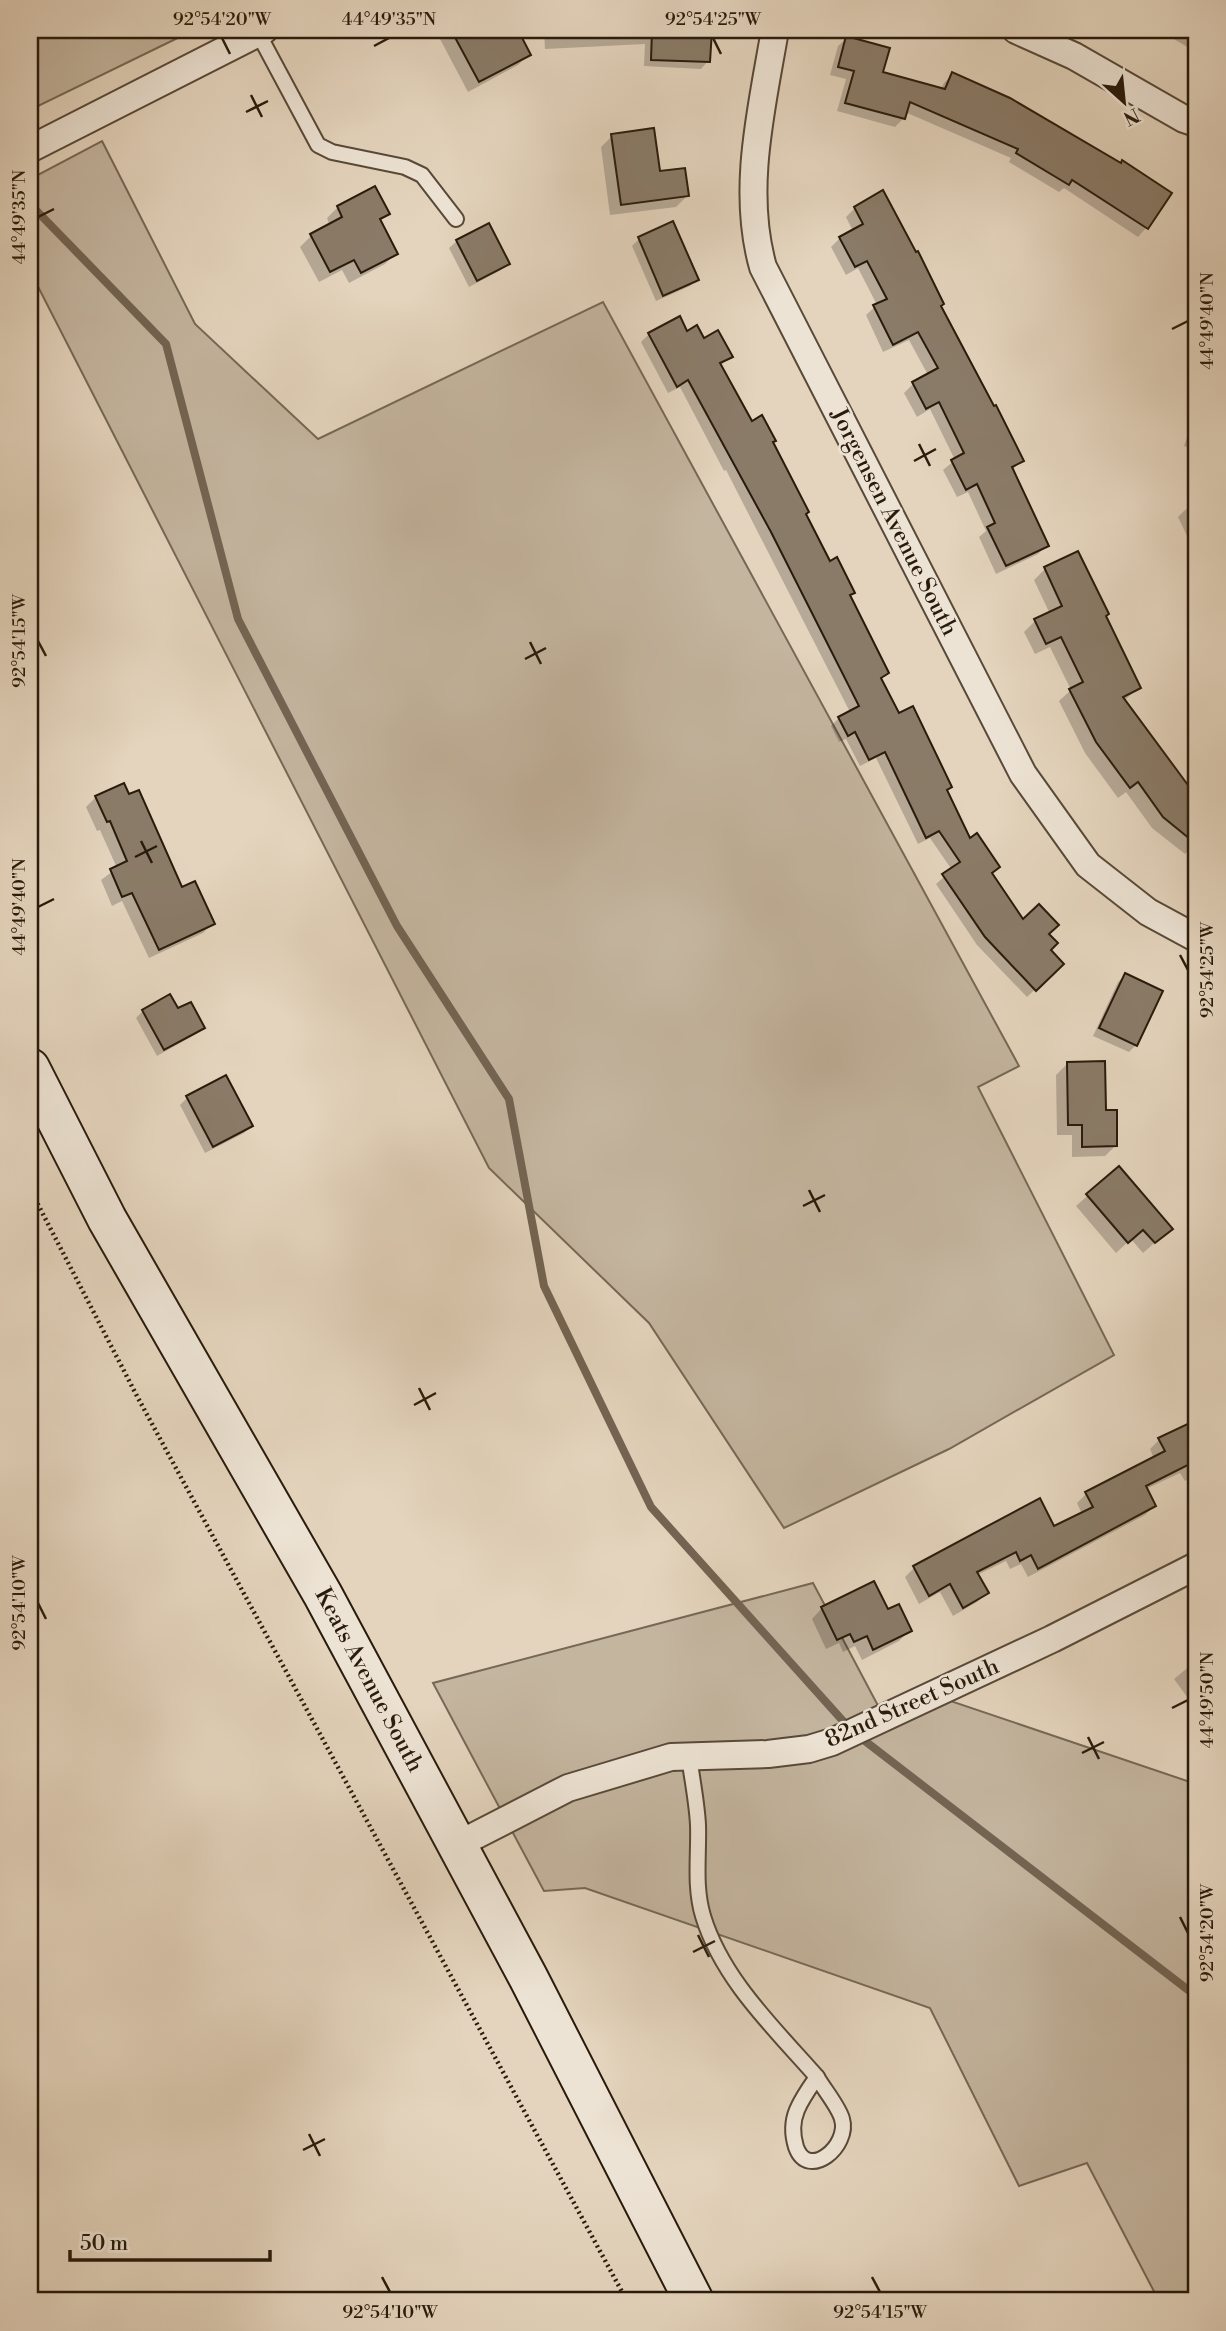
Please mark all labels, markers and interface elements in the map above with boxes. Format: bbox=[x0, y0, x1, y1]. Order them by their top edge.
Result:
text: 92°54'20"W bbox=[173, 8, 272, 31]
text: 44°49'35"N bbox=[342, 8, 437, 31]
text: 92°54'25"W bbox=[665, 8, 762, 31]
north arrow bbox=[1090, 66, 1160, 136]
text: N bbox=[1119, 102, 1143, 130]
text: 44°49'35"N bbox=[8, 169, 31, 264]
text: 44°49'40"N bbox=[1196, 272, 1219, 370]
street label: Jorgensen Avenue South bbox=[824, 403, 964, 641]
text: 92°54'15"W bbox=[8, 593, 31, 688]
text: 44°49'40"N bbox=[8, 858, 31, 956]
text: 92°54'25"W bbox=[1196, 921, 1219, 1018]
text: 92°54'10"W bbox=[8, 1555, 31, 1651]
street label: Keats Avenue South bbox=[309, 1583, 430, 1777]
text: 44°49'50"N bbox=[1196, 1651, 1219, 1748]
street label: 82nd Street South bbox=[821, 1652, 1004, 1754]
text: 92°54'20"W bbox=[1196, 1883, 1219, 1982]
scale bar bbox=[70, 2219, 270, 2263]
text: 50 m bbox=[80, 2231, 128, 2257]
text: 92°54'10"W bbox=[342, 2301, 438, 2324]
text: 92°54'15"W bbox=[833, 2301, 928, 2324]

